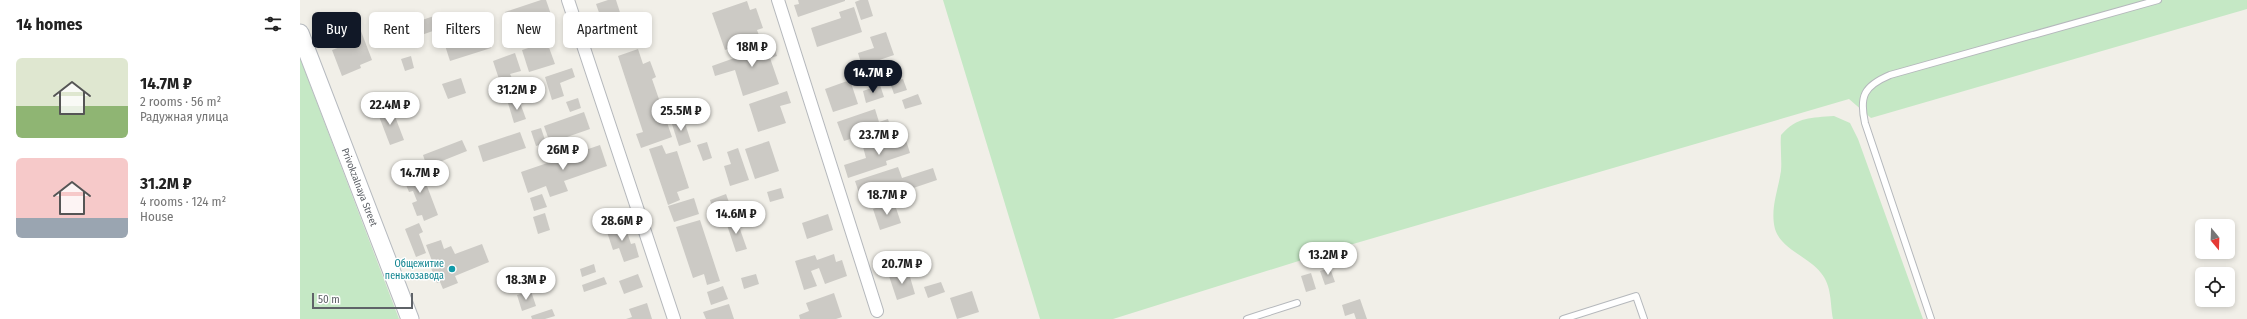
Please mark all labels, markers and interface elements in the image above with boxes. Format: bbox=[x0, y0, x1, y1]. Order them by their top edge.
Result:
chip: Buy bbox=[312, 12, 361, 48]
chip: Rent bbox=[369, 12, 424, 48]
chip: Filters bbox=[432, 12, 494, 48]
chip: New bbox=[502, 12, 555, 48]
chip: Apartment bbox=[563, 12, 652, 48]
icon: filters bbox=[262, 13, 284, 35]
text: 14 homes bbox=[16, 14, 83, 35]
pin: 18M ₽ bbox=[724, 34, 780, 68]
text: 18M ₽ bbox=[736, 39, 768, 54]
pin: 14.7M ₽ bbox=[836, 60, 910, 94]
text: 14.7M ₽ bbox=[853, 65, 893, 80]
text: 14.7M ₽ bbox=[140, 73, 192, 94]
icon: home bbox=[48, 74, 96, 122]
pin: 31.2M ₽ bbox=[480, 77, 554, 111]
text: 31.2M ₽ bbox=[497, 82, 537, 97]
pin: 22.4M ₽ bbox=[353, 92, 427, 126]
text: 2 rooms · 56 m² bbox=[140, 94, 221, 109]
text: 22.4M ₽ bbox=[370, 97, 410, 112]
pin: 25.5M ₽ bbox=[644, 98, 718, 132]
text: 25.5M ₽ bbox=[661, 103, 702, 118]
text: Радужная улица bbox=[140, 109, 229, 124]
pin: 23.7M ₽ bbox=[842, 122, 916, 156]
text: 23.7M ₽ bbox=[859, 127, 899, 142]
pin: 26M ₽ bbox=[535, 137, 591, 171]
text: 26M ₽ bbox=[547, 142, 579, 157]
street label: Privokzalnaya Street bbox=[339, 147, 380, 229]
pin: 14.7M ₽ bbox=[383, 160, 457, 194]
text: 14.7M ₽ bbox=[400, 165, 440, 180]
text: 31.2M ₽ bbox=[140, 173, 192, 194]
icon: home bbox=[48, 174, 96, 222]
pin: 18.7M ₽ bbox=[850, 182, 924, 216]
text: 18.7M ₽ bbox=[867, 187, 907, 202]
text: 4 rooms · 124 m² bbox=[140, 194, 226, 209]
pin: 14.6M ₽ bbox=[699, 201, 773, 235]
text: 14.6M ₽ bbox=[716, 206, 756, 221]
pin: 28.6M ₽ bbox=[585, 208, 659, 242]
text: House bbox=[140, 209, 174, 224]
text: 28.6M ₽ bbox=[601, 213, 643, 228]
north arrow bbox=[2195, 219, 2235, 259]
map controls bbox=[2195, 219, 2235, 307]
pin: 13.2M ₽ bbox=[1291, 242, 1365, 276]
text: 13.2M ₽ bbox=[1308, 247, 1348, 262]
pin: 20.7M ₽ bbox=[865, 251, 939, 285]
text: 20.7M ₽ bbox=[882, 256, 922, 271]
place label: Общежитие пенькозавода bbox=[385, 258, 444, 282]
marker: Общежитие пенькозавода bbox=[447, 264, 457, 274]
pin: 18.3M ₽ bbox=[489, 267, 563, 301]
button: locate bbox=[2195, 267, 2235, 307]
text: 18.3M ₽ bbox=[506, 272, 546, 287]
scale bar bbox=[312, 291, 413, 310]
text: 50 m bbox=[318, 293, 340, 306]

